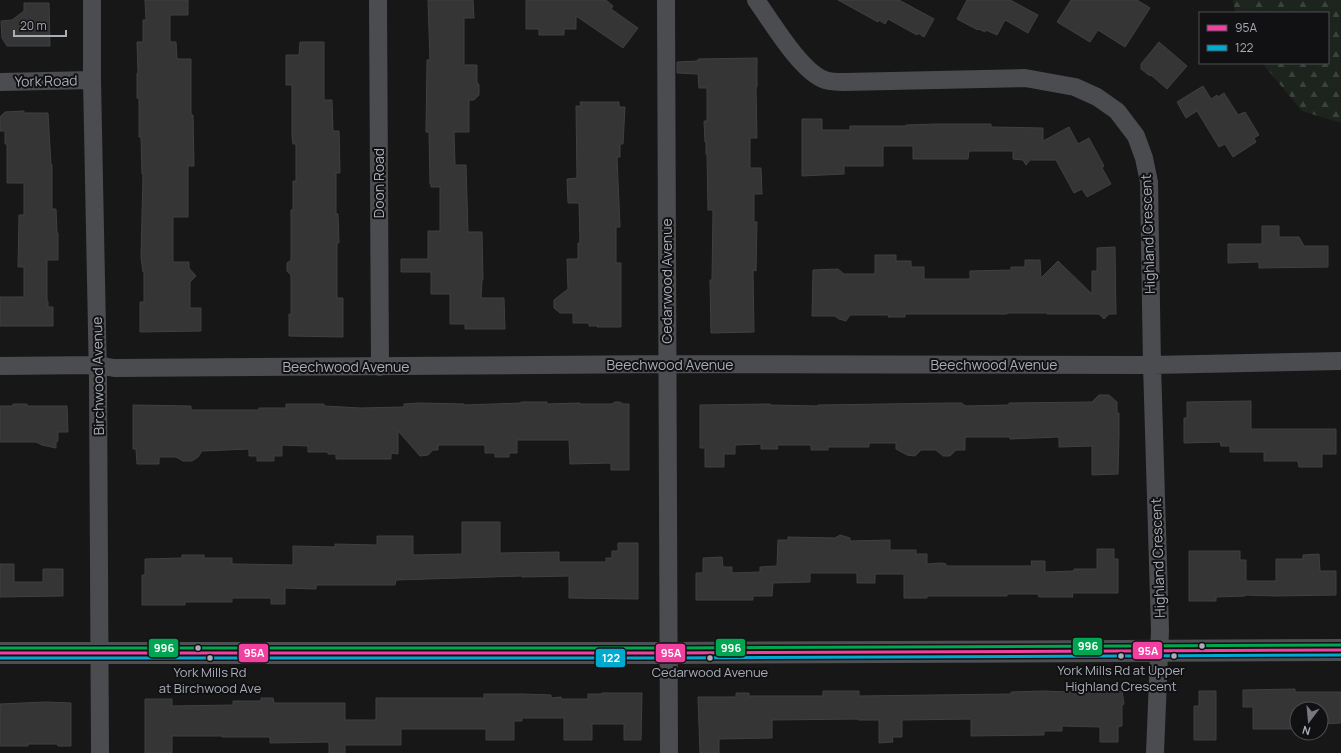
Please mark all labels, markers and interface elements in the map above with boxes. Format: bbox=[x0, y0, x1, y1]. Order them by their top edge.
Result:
scale bar bbox=[14, 12, 66, 38]
legend bbox=[1199, 12, 1329, 64]
text: 20 m bbox=[20, 17, 47, 34]
text: 95A bbox=[1235, 19, 1257, 36]
text: 122 bbox=[1235, 39, 1254, 56]
street label: York Road bbox=[14, 70, 78, 91]
street label: Doon Road bbox=[369, 148, 388, 218]
street label: Highland Crescent bbox=[1136, 173, 1159, 294]
street label: Cedarwood Avenue bbox=[657, 218, 676, 344]
street label: Birchwood Avenue bbox=[87, 316, 108, 436]
street label: Beechwood Avenue bbox=[606, 355, 734, 374]
street label: Beechwood Avenue bbox=[930, 355, 1058, 374]
street label: Beechwood Avenue bbox=[282, 357, 410, 376]
street label: Highland Crescent bbox=[1146, 497, 1169, 618]
line badge: 996 bbox=[1072, 637, 1103, 656]
line badge: 996 bbox=[148, 638, 179, 658]
line badge: 996 bbox=[715, 638, 746, 657]
text: 996 bbox=[1078, 638, 1098, 653]
text: 996 bbox=[154, 640, 174, 655]
text: 996 bbox=[721, 640, 741, 655]
line badge: 95A bbox=[1132, 641, 1163, 660]
unlabelled marker bbox=[1197, 641, 1207, 651]
unlabelled marker bbox=[193, 643, 203, 653]
line badge: 95A bbox=[238, 643, 269, 663]
line badge: 95A bbox=[655, 643, 686, 663]
text: 95A bbox=[1138, 643, 1159, 658]
text: 95A bbox=[244, 645, 265, 660]
text: 95A bbox=[661, 645, 682, 660]
line badge: 122 bbox=[595, 648, 626, 668]
text: 122 bbox=[602, 650, 620, 665]
marker: York Mills Rd at Upper Highland Crescent bbox=[1116, 651, 1126, 661]
unlabelled marker bbox=[1169, 651, 1179, 661]
marker: York Mills Rd at Birchwood Ave bbox=[205, 653, 215, 663]
marker: Cedarwood Avenue bbox=[705, 653, 715, 663]
place label: York Mills Rd at Upper Highland Crescent bbox=[1057, 661, 1185, 695]
place label: York Mills Rd at Birchwood Ave bbox=[159, 663, 262, 697]
place label: Cedarwood Avenue bbox=[652, 663, 769, 681]
north arrow bbox=[1289, 701, 1329, 741]
text: N bbox=[1300, 723, 1312, 739]

